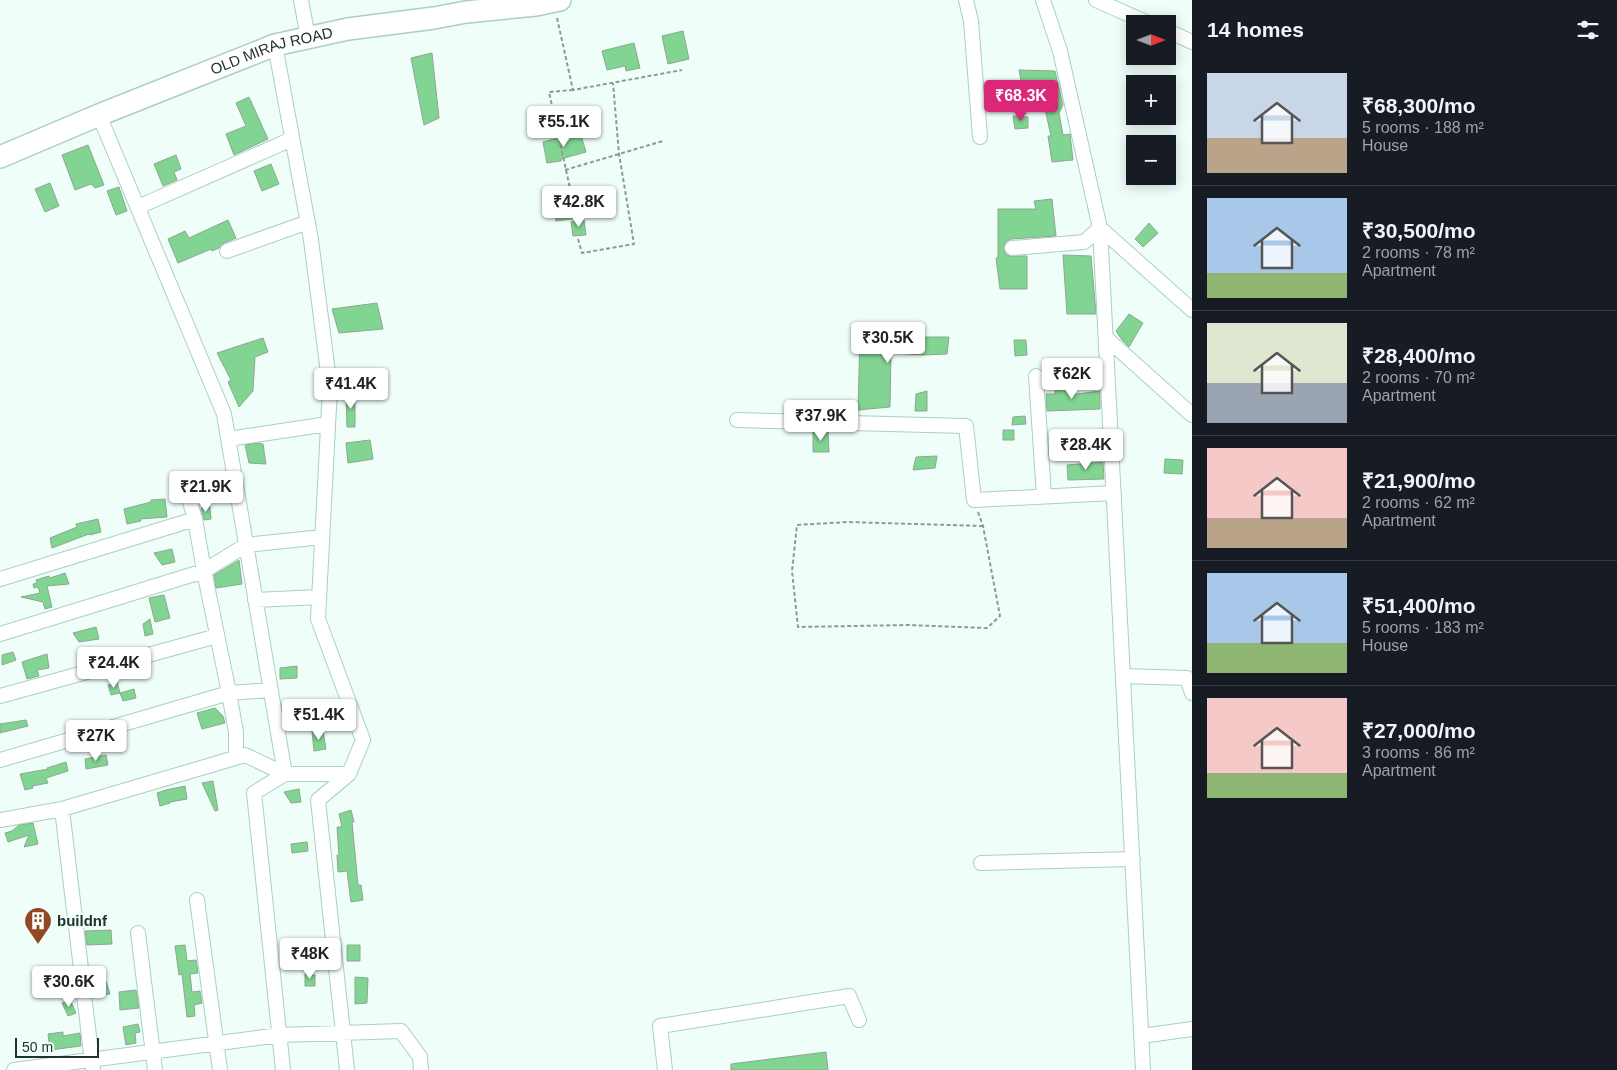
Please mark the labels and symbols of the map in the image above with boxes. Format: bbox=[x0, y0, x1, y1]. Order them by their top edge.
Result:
north arrow bbox=[1126, 15, 1176, 65]
street label: OLD MIRAJ ROAD bbox=[208, 24, 334, 78]
pin: ₹68.3K bbox=[980, 80, 1062, 122]
pin: ₹55.1K bbox=[523, 106, 605, 148]
pin: ₹42.8K bbox=[538, 186, 620, 228]
pin: ₹30.5K bbox=[847, 322, 929, 364]
pin: ₹62K bbox=[1042, 358, 1102, 400]
pin: ₹41.4K bbox=[310, 368, 392, 410]
pin: ₹37.9K bbox=[780, 400, 862, 442]
pin: ₹28.4K bbox=[1045, 428, 1127, 471]
pin: ₹21.9K bbox=[165, 470, 247, 513]
pin: ₹24.4K bbox=[73, 646, 155, 689]
pin: ₹51.4K bbox=[278, 698, 360, 741]
pin: ₹27K bbox=[66, 720, 126, 762]
building icon: buildnf bbox=[23, 906, 53, 945]
place label: buildnf bbox=[57, 912, 108, 929]
pin: ₹48K bbox=[280, 938, 340, 980]
pin: ₹30.6K bbox=[28, 966, 110, 1008]
scale bar bbox=[15, 1035, 99, 1058]

